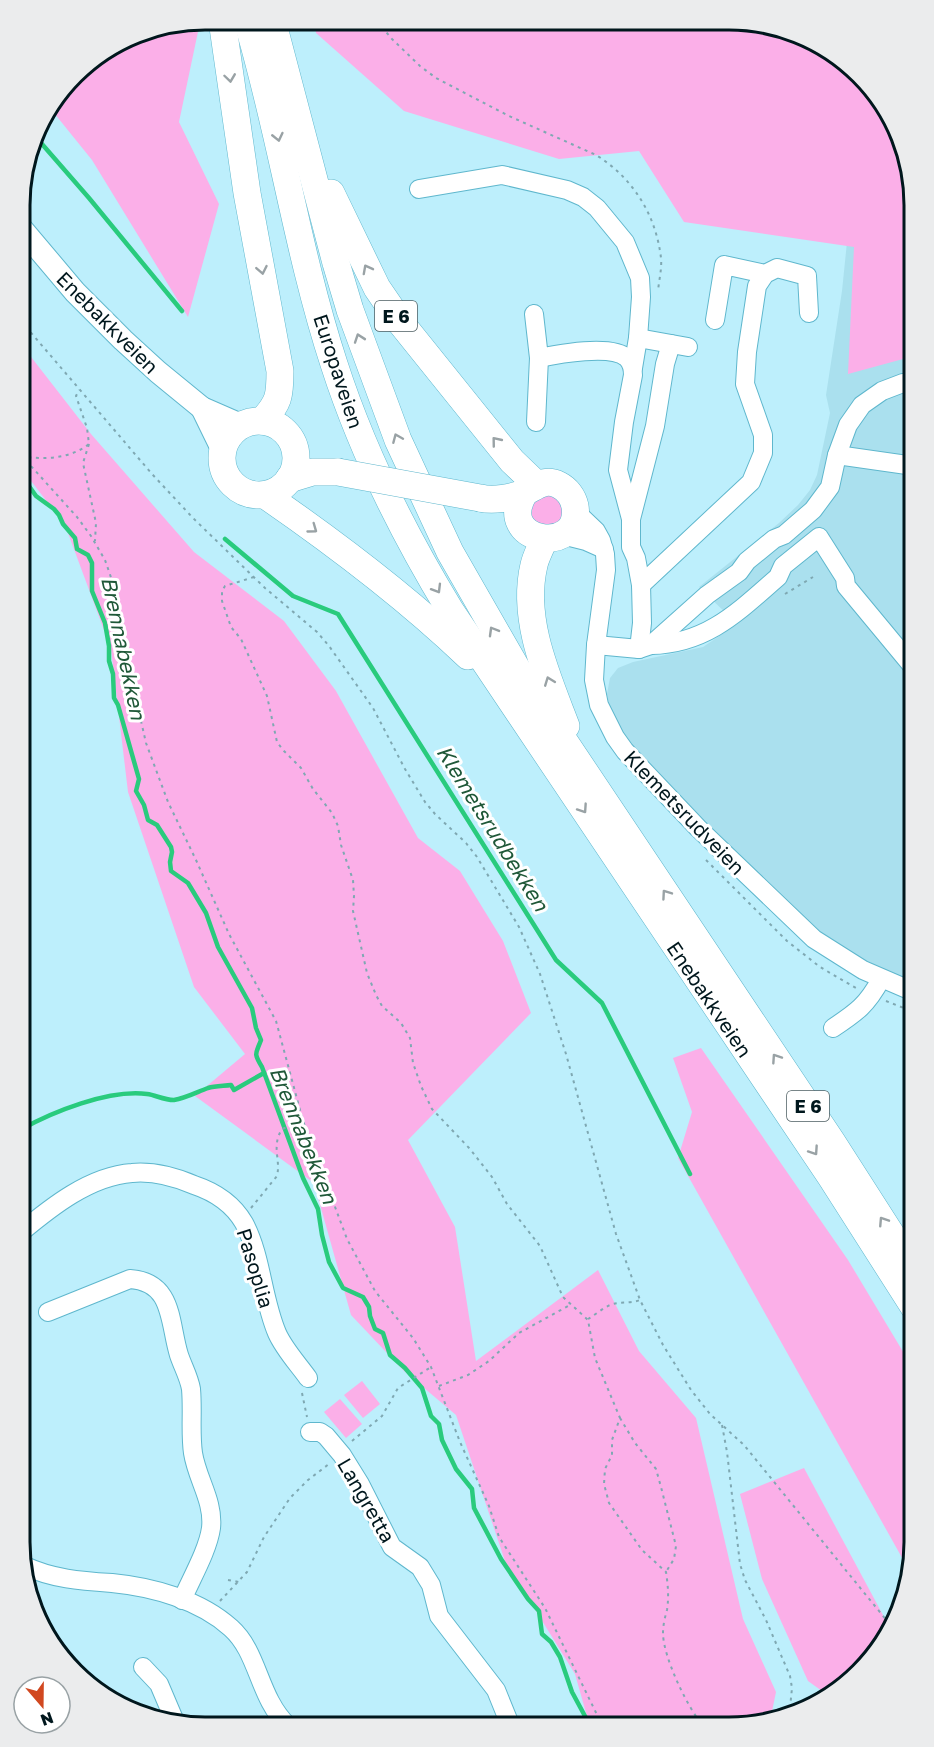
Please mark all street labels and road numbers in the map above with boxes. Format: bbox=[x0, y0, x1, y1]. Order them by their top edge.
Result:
street label: Enebakkveien bbox=[52, 266, 164, 378]
road number: E 6 bbox=[375, 301, 417, 331]
street label: Europaveien bbox=[309, 311, 369, 431]
street label: Klemetsrudveien bbox=[620, 745, 750, 879]
street label: Enebakkveien bbox=[663, 937, 757, 1061]
road number: E 6 bbox=[787, 1091, 829, 1121]
street label: Pasoplia bbox=[233, 1225, 279, 1311]
street label: Langretta bbox=[333, 1453, 401, 1547]

